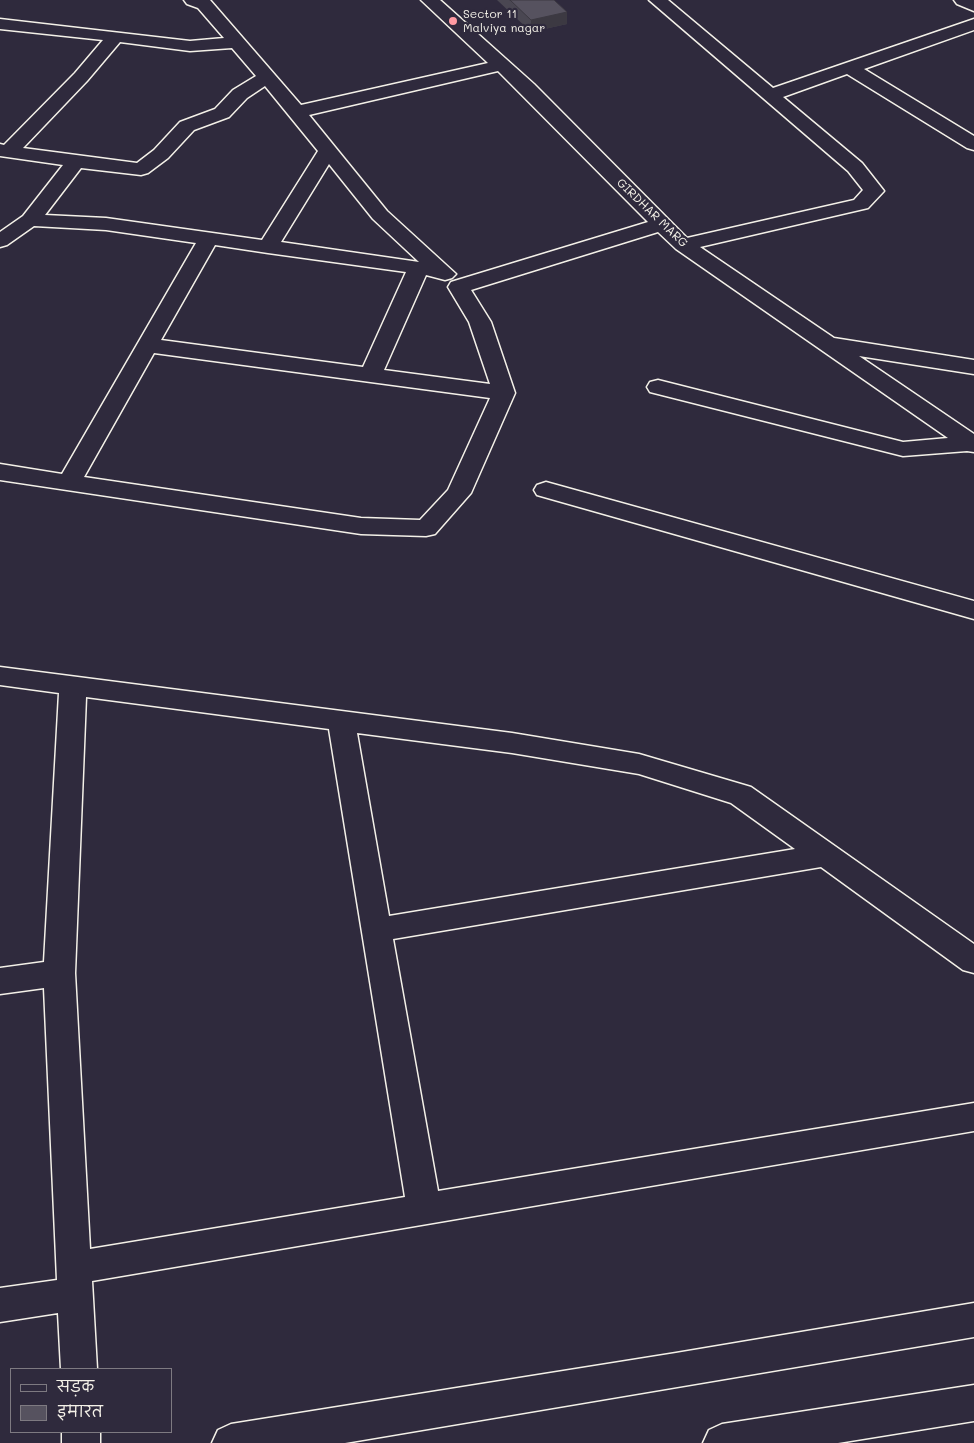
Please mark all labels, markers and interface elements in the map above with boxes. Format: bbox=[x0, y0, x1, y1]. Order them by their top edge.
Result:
place label: Sector 11 Malviya nagar bbox=[463, 7, 545, 35]
marker: Sector 11 Malviya nagar bbox=[447, 15, 459, 27]
street label: GIRDHAR MARG bbox=[614, 176, 690, 250]
legend bbox=[10, 1368, 172, 1433]
text: सड़क bbox=[57, 1376, 94, 1396]
text: इमारत bbox=[57, 1401, 103, 1421]

